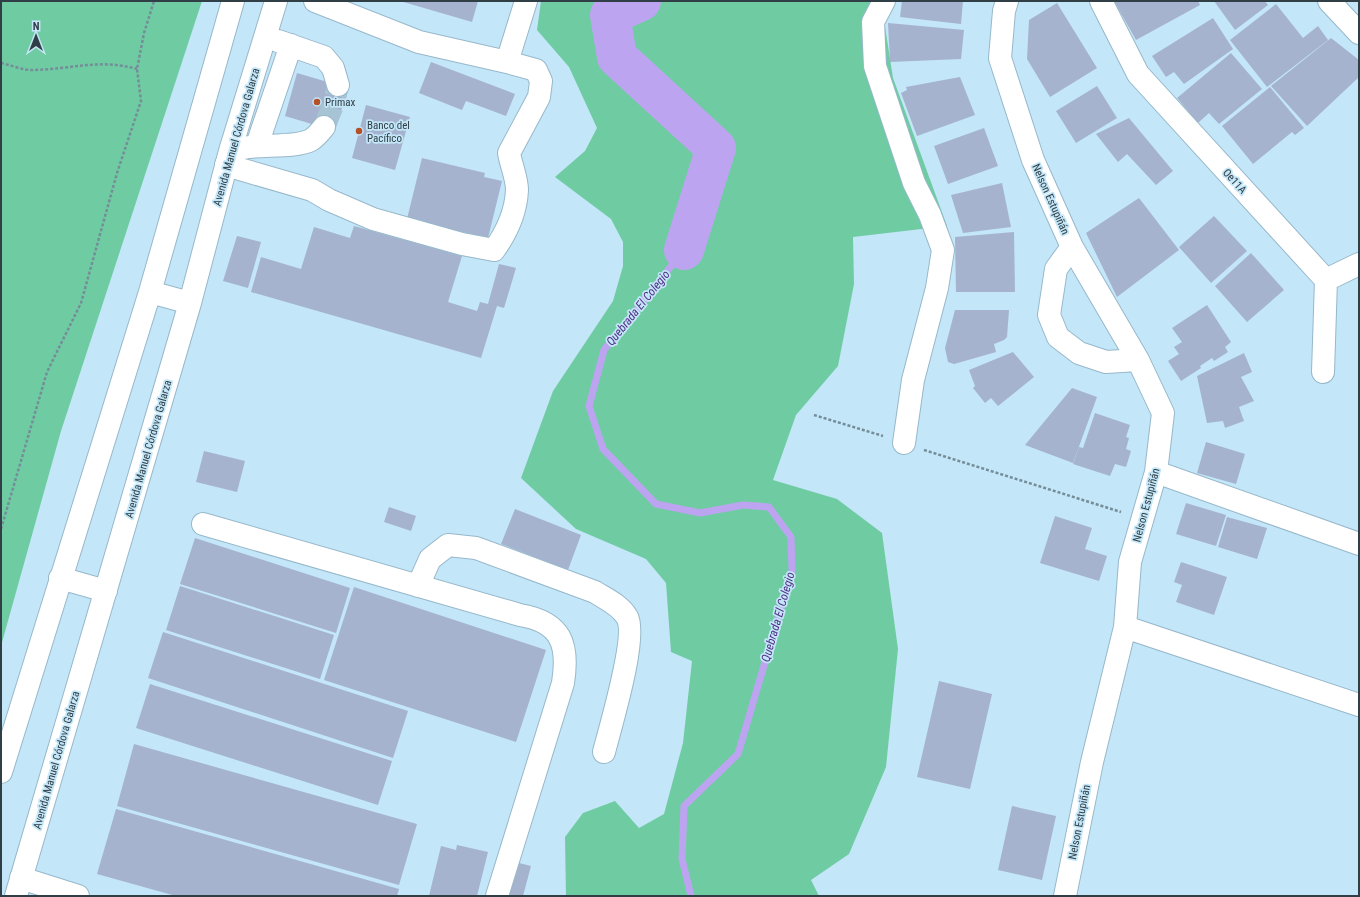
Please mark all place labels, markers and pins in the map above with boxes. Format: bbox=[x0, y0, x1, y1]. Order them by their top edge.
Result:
place label: Primax bbox=[325, 96, 356, 109]
marker: Primax bbox=[312, 97, 322, 107]
place label: Banco del Pacífico bbox=[367, 119, 410, 145]
marker: Banco del Pacífico bbox=[354, 126, 364, 136]

